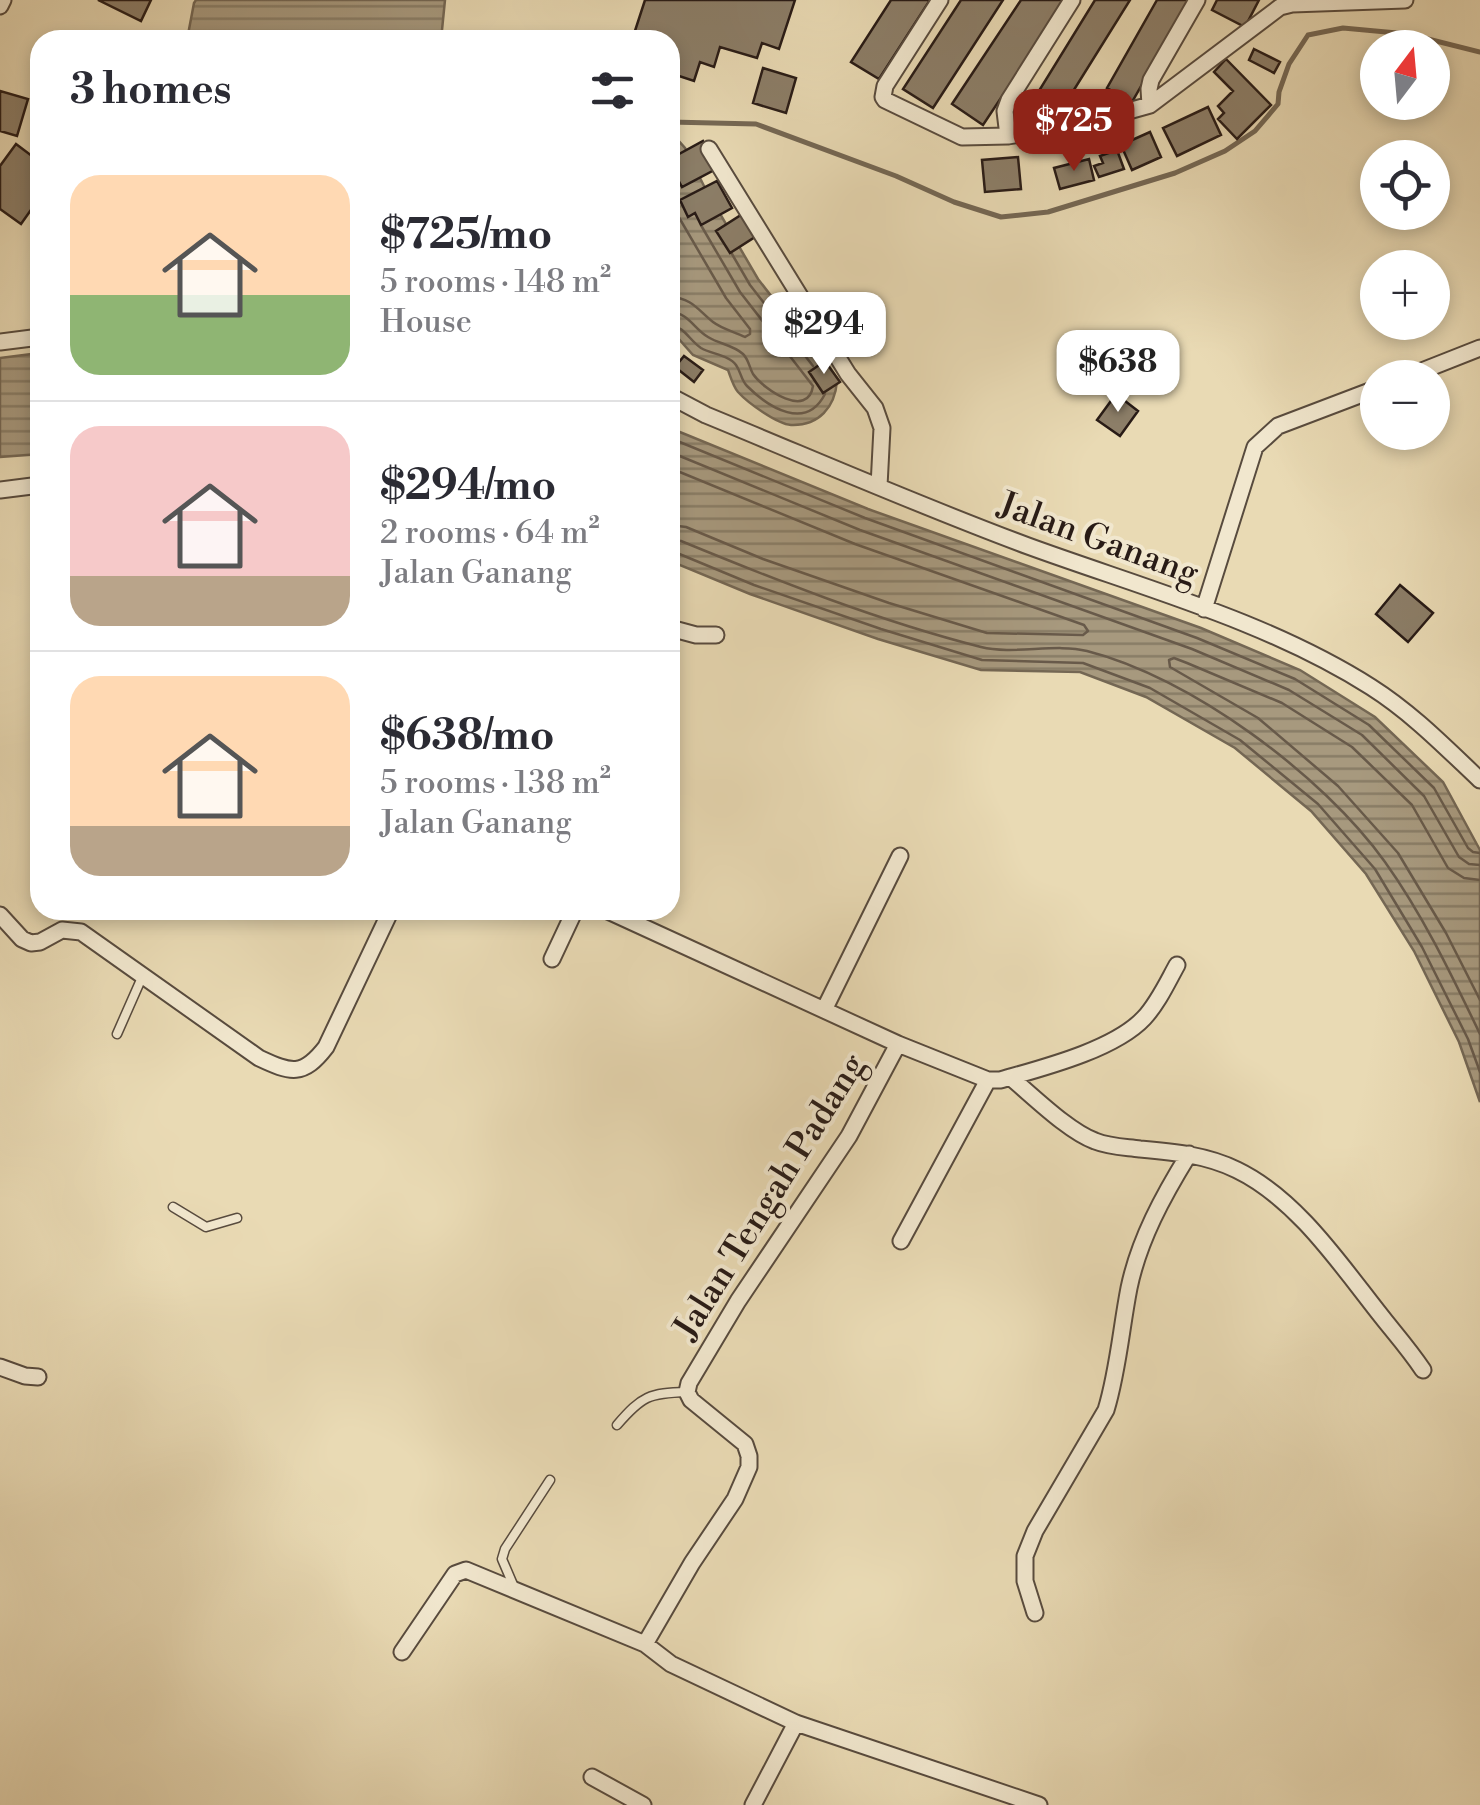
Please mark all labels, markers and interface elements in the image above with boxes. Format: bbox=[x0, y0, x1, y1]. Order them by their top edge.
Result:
north arrow bbox=[1360, 30, 1450, 120]
map controls bbox=[1360, 30, 1450, 450]
icon: filters bbox=[585, 63, 640, 118]
text: 3 homes bbox=[70, 64, 232, 117]
pin: $725 bbox=[1015, 89, 1133, 174]
text: $725 bbox=[1035, 101, 1113, 141]
button: locate bbox=[1360, 140, 1450, 230]
text: $725/mo bbox=[380, 209, 552, 262]
icon: home bbox=[150, 215, 270, 335]
button: + bbox=[1360, 250, 1450, 340]
text: 5 rooms · 148 m² bbox=[380, 262, 611, 302]
pin: $294 bbox=[765, 292, 883, 377]
text: House bbox=[380, 302, 472, 342]
text: $294 bbox=[784, 304, 864, 344]
pin: $638 bbox=[1059, 330, 1177, 415]
text: $638 bbox=[1079, 342, 1157, 382]
button: − bbox=[1360, 360, 1450, 450]
text: $294/mo bbox=[380, 460, 556, 513]
icon: home bbox=[150, 466, 270, 586]
street label: Jalan Ganang bbox=[991, 483, 1204, 595]
text: 2 rooms · 64 m² bbox=[380, 513, 600, 553]
text: Jalan Ganang bbox=[380, 553, 572, 593]
text: $638/mo bbox=[380, 710, 554, 763]
icon: home bbox=[150, 716, 270, 836]
text: 5 rooms · 138 m² bbox=[380, 763, 611, 803]
text: Jalan Ganang bbox=[380, 803, 572, 843]
street label: Jalan Tengah Padang bbox=[664, 1046, 876, 1349]

